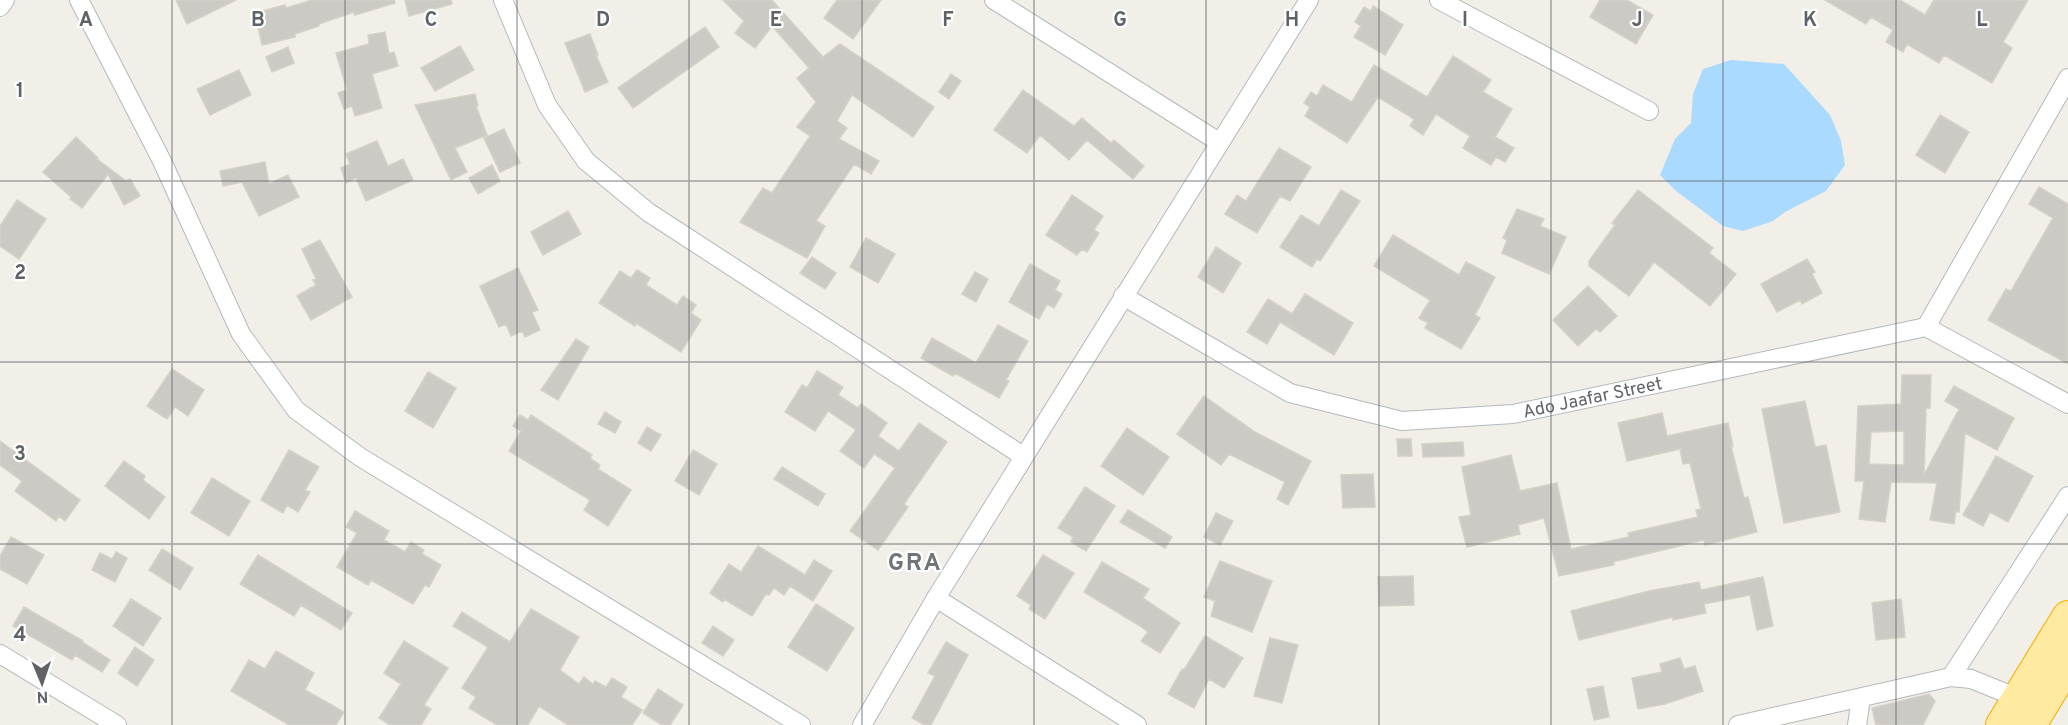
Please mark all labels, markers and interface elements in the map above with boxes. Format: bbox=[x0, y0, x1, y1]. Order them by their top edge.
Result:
text: A bbox=[79, 8, 93, 34]
text: B bbox=[251, 8, 265, 34]
text: C bbox=[425, 8, 437, 34]
text: D bbox=[596, 8, 610, 34]
text: E bbox=[770, 8, 782, 34]
text: F bbox=[942, 8, 954, 34]
text: G bbox=[1113, 8, 1127, 34]
text: H bbox=[1285, 8, 1299, 34]
text: I bbox=[1462, 8, 1468, 34]
text: J bbox=[1631, 8, 1643, 34]
text: K bbox=[1803, 8, 1817, 34]
text: L bbox=[1976, 8, 1988, 34]
text: 1 bbox=[16, 79, 24, 105]
text: 2 bbox=[14, 261, 26, 287]
street label: Ado Jaafar Street bbox=[1521, 373, 1665, 425]
text: 3 bbox=[14, 442, 26, 468]
district label: GRA bbox=[888, 549, 942, 579]
text: 4 bbox=[14, 623, 26, 649]
north arrow bbox=[12, 653, 72, 713]
text: N bbox=[36, 686, 49, 706]

